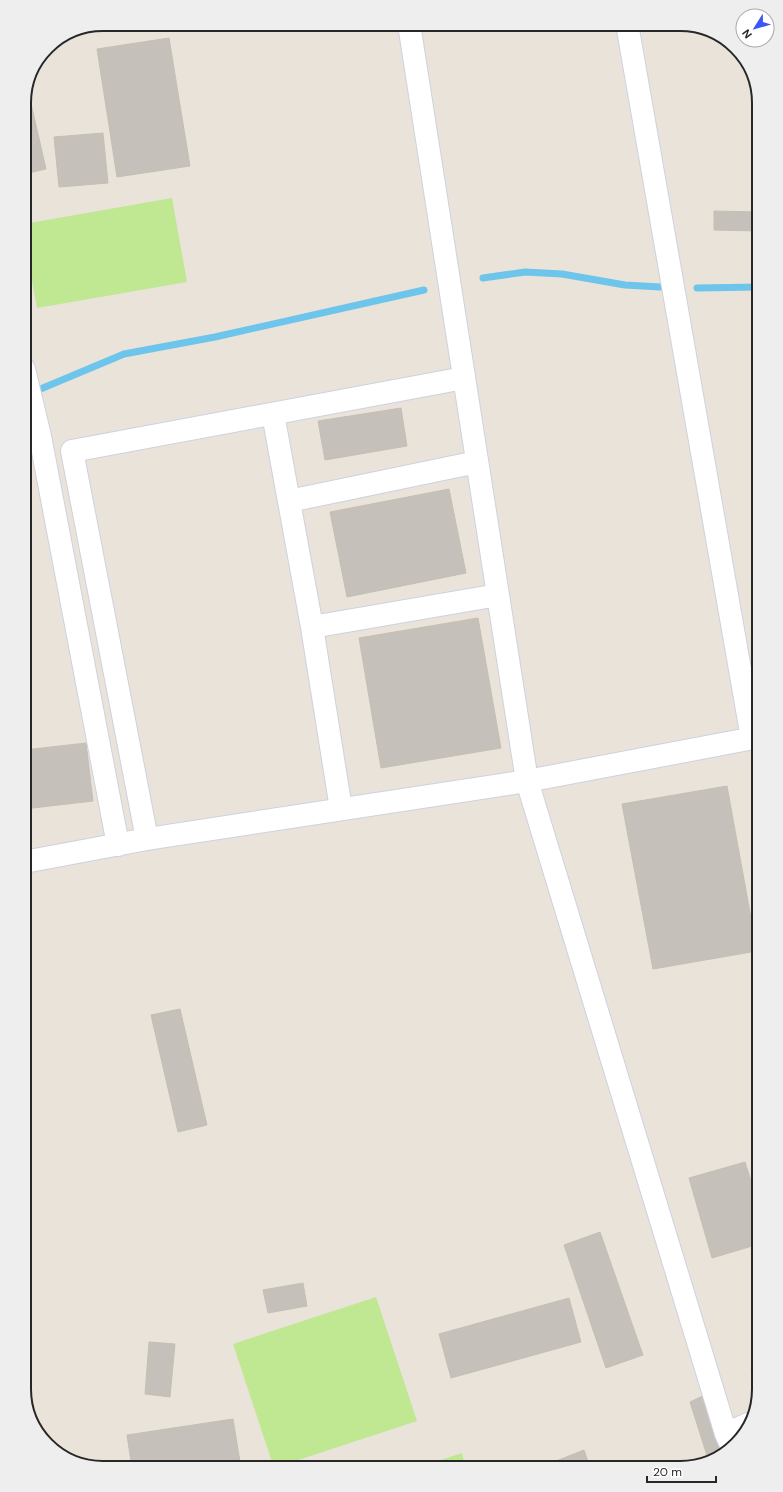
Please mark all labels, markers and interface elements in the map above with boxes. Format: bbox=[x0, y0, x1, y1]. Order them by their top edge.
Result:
north arrow bbox=[735, 8, 775, 48]
text: N bbox=[739, 27, 755, 41]
scale bar bbox=[647, 1458, 716, 1484]
text: 20 m bbox=[653, 1464, 682, 1480]

